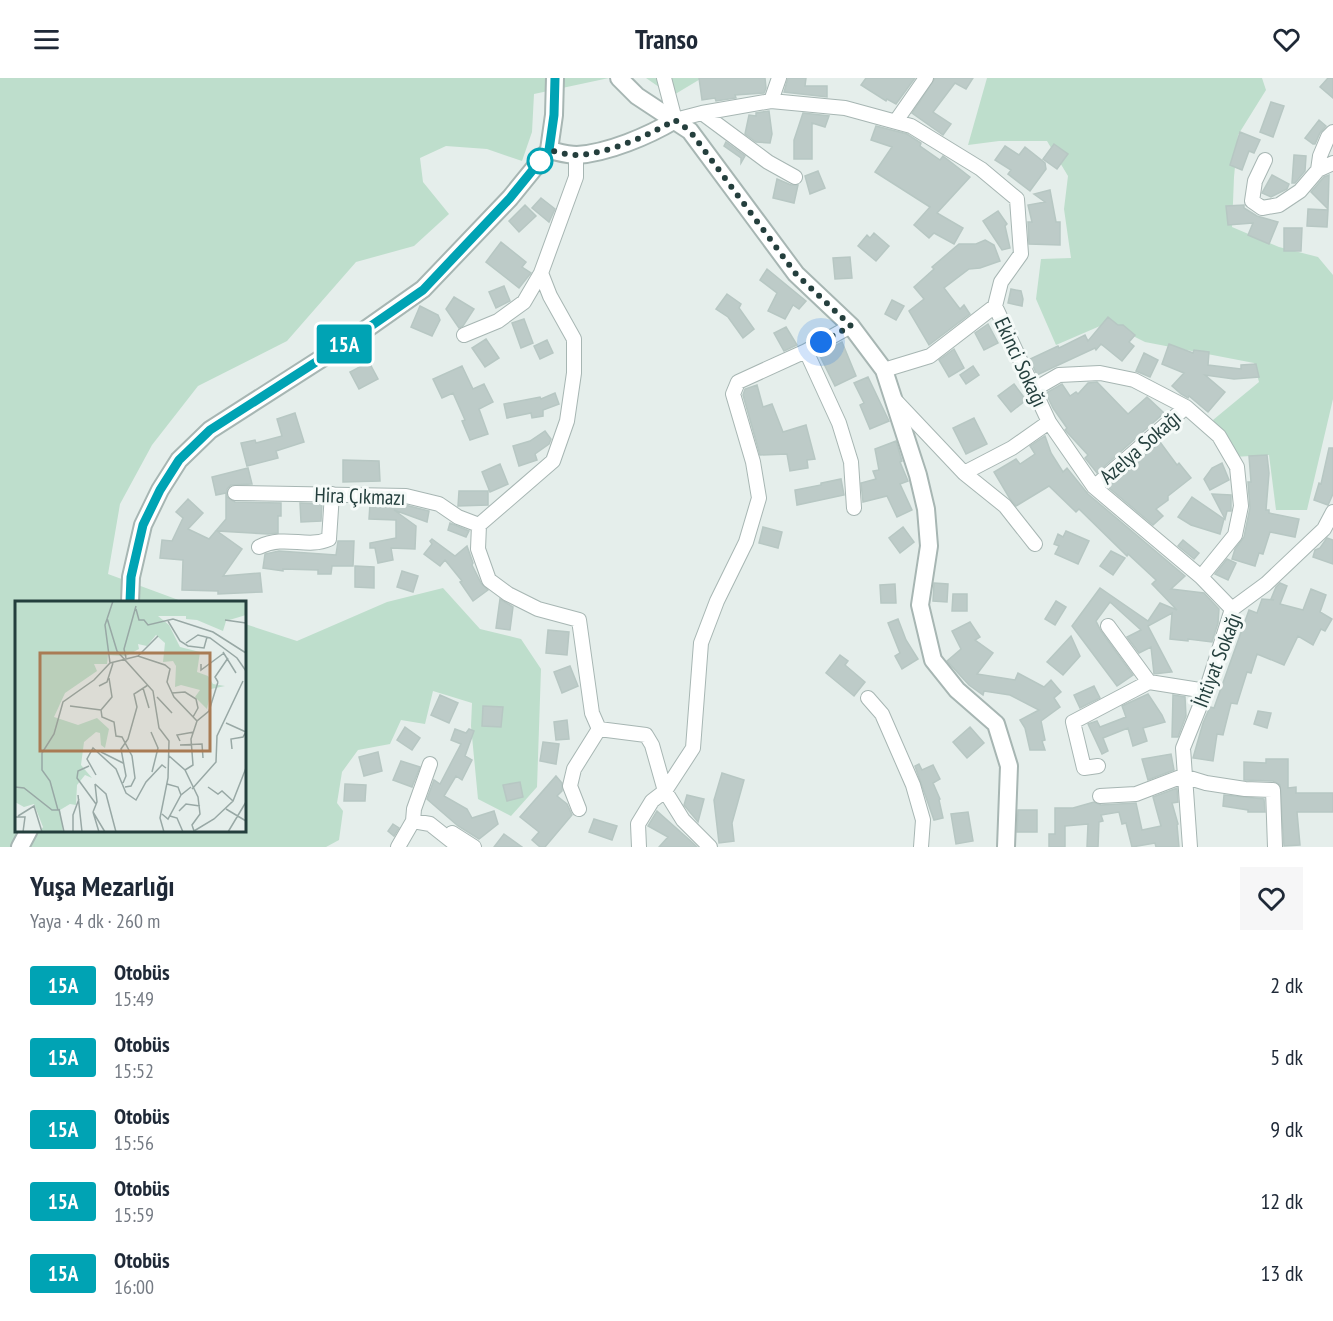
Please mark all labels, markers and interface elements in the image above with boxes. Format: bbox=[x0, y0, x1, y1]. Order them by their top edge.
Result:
text: Transo bbox=[635, 22, 698, 56]
icon: menu bbox=[30, 23, 63, 56]
icon: heart bbox=[1270, 23, 1303, 56]
unlabelled marker bbox=[527, 148, 553, 174]
street label: Ekinci Sokağı bbox=[989, 313, 1053, 411]
line badge: 15A bbox=[310, 324, 379, 364]
your location bbox=[806, 327, 836, 357]
text: 15A bbox=[329, 331, 359, 358]
street label: Azelya Sokağı bbox=[1094, 404, 1186, 490]
street label: Hira Çıkmazı bbox=[314, 481, 406, 511]
inset map bbox=[15, 601, 246, 832]
street label: İhtiyat Sokağı bbox=[1187, 609, 1247, 711]
text: Yuşa Mezarlığı bbox=[30, 867, 175, 904]
button: heart bbox=[1240, 867, 1303, 930]
text: Yaya · 4 dk · 260 m bbox=[30, 908, 160, 934]
text: Otobüs bbox=[114, 958, 170, 986]
text: 2 dk bbox=[1270, 971, 1303, 999]
text: 15A bbox=[48, 972, 78, 999]
text: 15:49 bbox=[114, 986, 154, 1012]
text: Otobüs bbox=[114, 1030, 170, 1058]
text: 5 dk bbox=[1270, 1043, 1303, 1071]
text: 15A bbox=[48, 1044, 78, 1071]
text: 15:52 bbox=[114, 1058, 154, 1084]
text: Otobüs bbox=[114, 1102, 170, 1130]
text: 9 dk bbox=[1270, 1115, 1303, 1143]
text: 15A bbox=[48, 1116, 78, 1143]
text: 15:56 bbox=[114, 1130, 154, 1156]
text: Otobüs bbox=[114, 1174, 170, 1202]
text: 12 dk bbox=[1260, 1187, 1303, 1215]
text: 15A bbox=[48, 1188, 78, 1215]
text: 15:59 bbox=[114, 1202, 154, 1228]
text: Otobüs bbox=[114, 1246, 170, 1274]
text: 13 dk bbox=[1260, 1259, 1303, 1287]
text: 15A bbox=[48, 1260, 78, 1287]
text: 16:00 bbox=[114, 1274, 154, 1300]

